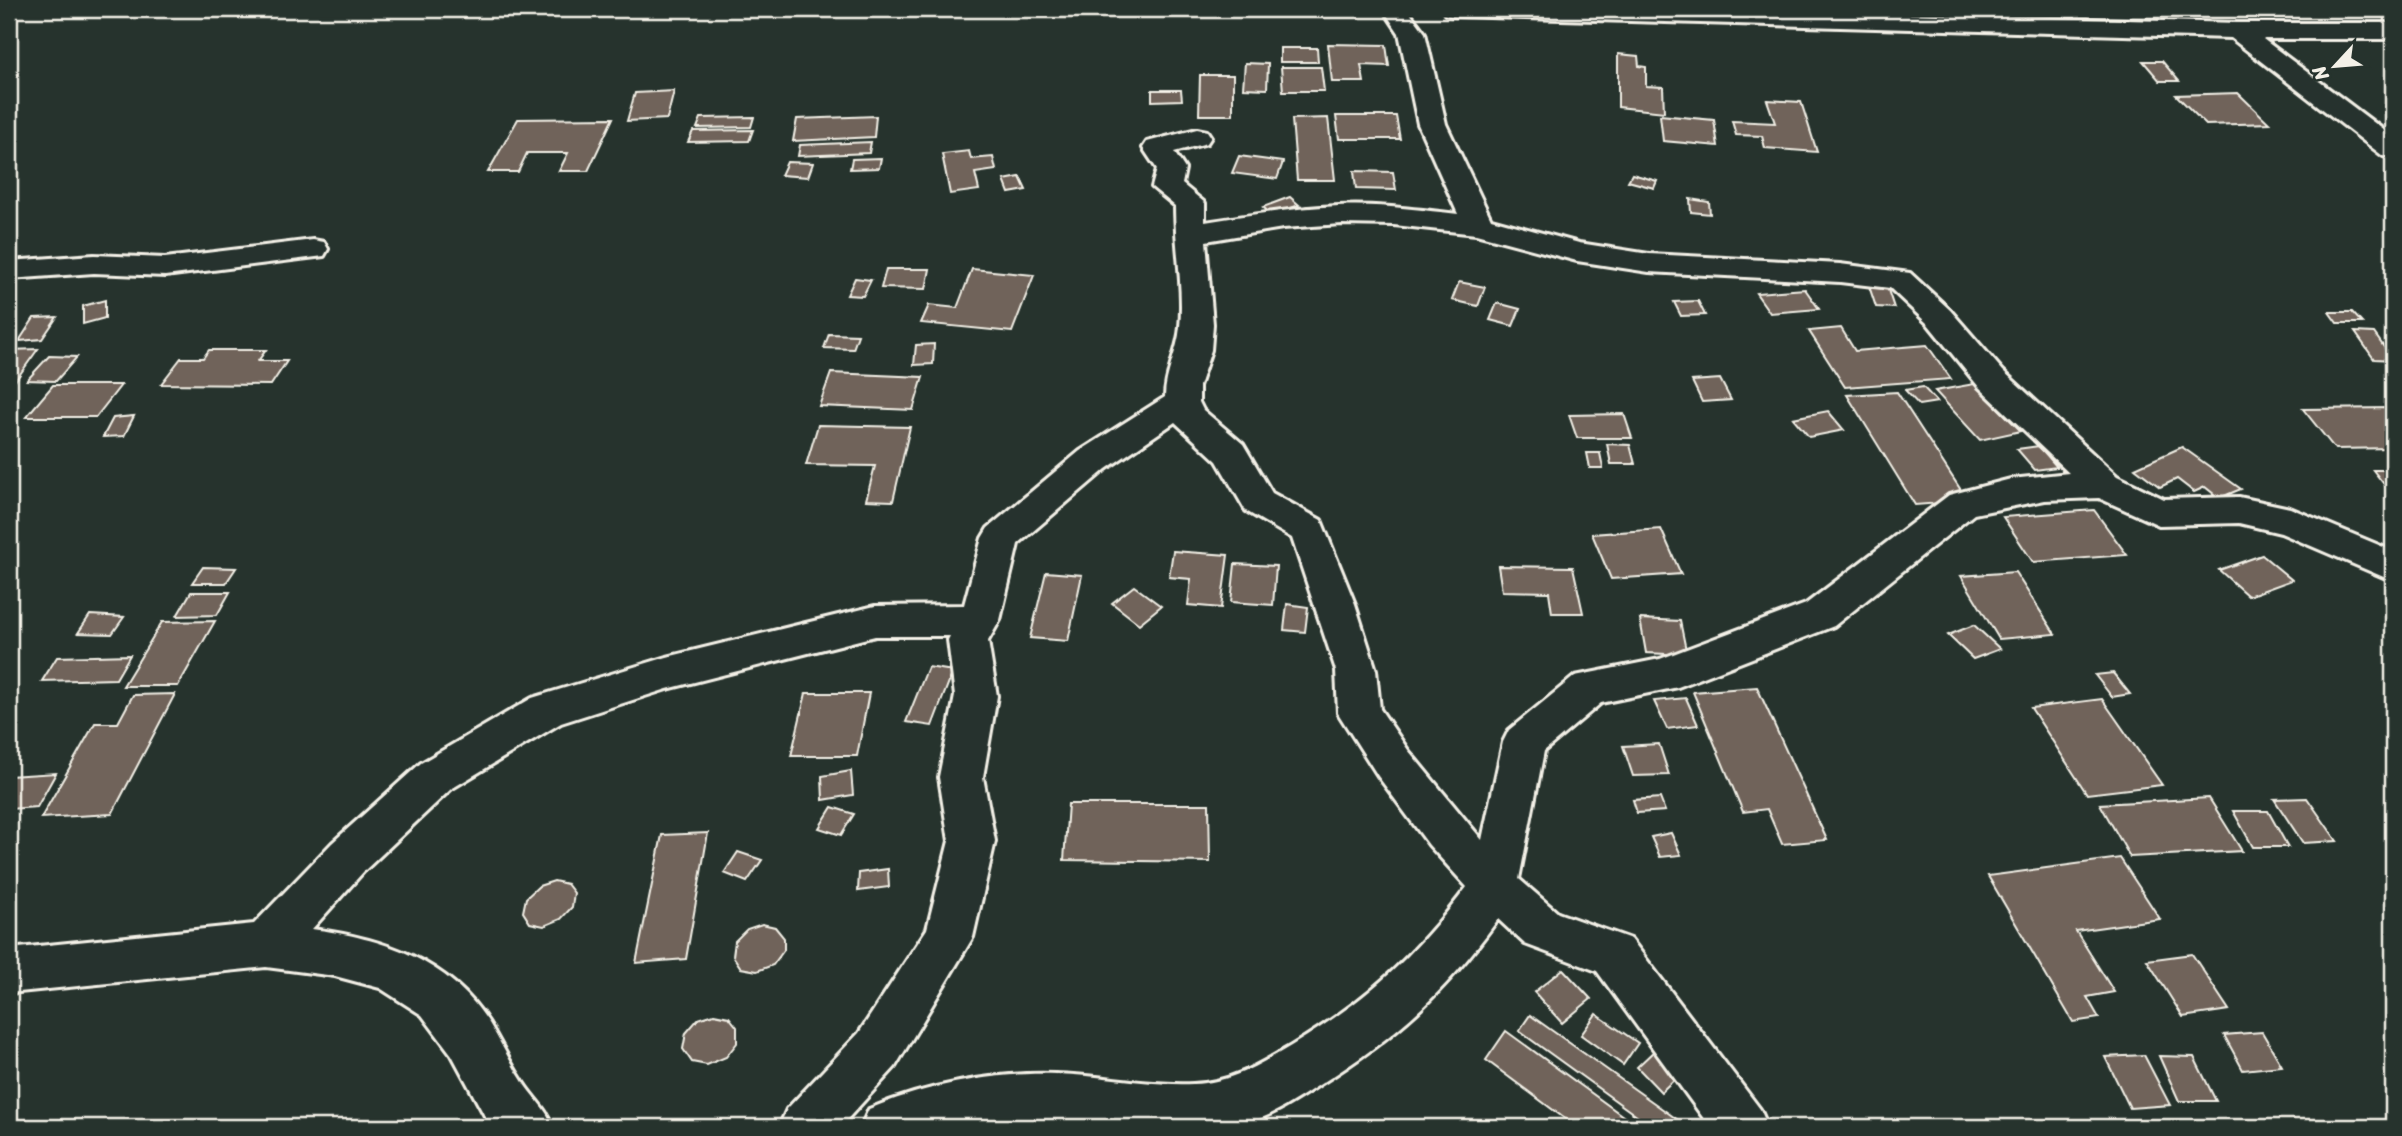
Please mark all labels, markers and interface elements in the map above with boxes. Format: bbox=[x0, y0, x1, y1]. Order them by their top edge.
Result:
north arrow bbox=[2300, 32, 2370, 102]
text: N bbox=[2302, 59, 2338, 87]

